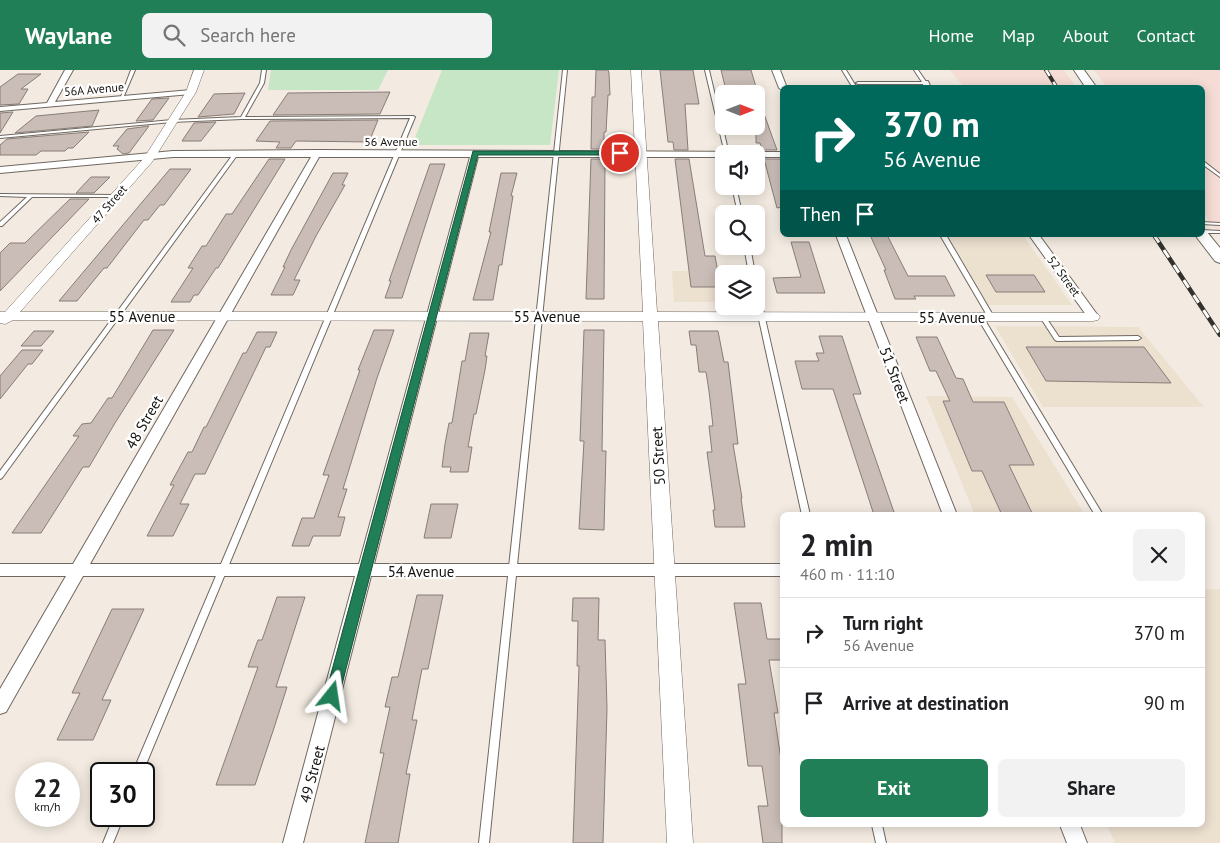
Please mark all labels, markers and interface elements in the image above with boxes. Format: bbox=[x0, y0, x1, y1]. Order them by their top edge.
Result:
search box bbox=[142, 13, 492, 58]
text: Waylane bbox=[25, 20, 112, 51]
icon: search bbox=[160, 21, 188, 49]
text: Search here bbox=[200, 23, 296, 47]
text: Home bbox=[928, 24, 974, 47]
text: Map bbox=[1002, 24, 1035, 47]
text: About bbox=[1063, 24, 1109, 47]
text: Contact bbox=[1137, 24, 1195, 47]
street label: 56A Avenue bbox=[64, 79, 124, 99]
north arrow bbox=[715, 85, 765, 135]
map controls bbox=[715, 85, 765, 315]
text: 370 m bbox=[883, 101, 980, 147]
icon: right bbox=[800, 105, 865, 170]
pin bbox=[599, 132, 641, 174]
street label: 56 Avenue bbox=[364, 134, 418, 149]
icon: arrive bbox=[606, 139, 634, 167]
button: sound bbox=[715, 145, 765, 195]
text: 56 Avenue bbox=[883, 145, 981, 173]
street label: 47 Street bbox=[88, 182, 130, 226]
icon: arrive bbox=[851, 200, 879, 228]
text: Then bbox=[800, 202, 841, 226]
button: search bbox=[715, 205, 765, 255]
street label: 52 Street bbox=[1044, 253, 1084, 299]
button: layers bbox=[715, 265, 765, 315]
street label: 55 Avenue bbox=[109, 307, 175, 326]
street label: 55 Avenue bbox=[514, 307, 580, 326]
street label: 55 Avenue bbox=[919, 308, 985, 327]
street label: 51 Street bbox=[876, 344, 914, 406]
street label: 48 Street bbox=[121, 392, 167, 452]
street label: 50 Street bbox=[647, 426, 669, 486]
text: 2 min bbox=[800, 525, 873, 564]
button: close bbox=[1133, 529, 1185, 581]
street label: 54 Avenue bbox=[388, 562, 454, 581]
text: 460 m · 11:10 bbox=[800, 564, 895, 584]
text: Turn right bbox=[843, 611, 923, 635]
icon: right bbox=[800, 619, 828, 647]
text: 370 m bbox=[1133, 621, 1185, 645]
text: 56 Avenue bbox=[843, 635, 914, 655]
position arrow bbox=[305, 669, 357, 721]
icon: arrive bbox=[800, 689, 828, 717]
text: Arrive at destination bbox=[843, 691, 1009, 715]
text: 90 m bbox=[1144, 691, 1185, 715]
street label: 49 Street bbox=[295, 743, 329, 805]
button: Exit bbox=[800, 759, 988, 817]
button: Share bbox=[998, 759, 1185, 817]
speed limit sign: 30 bbox=[90, 762, 155, 827]
text: 22 bbox=[33, 772, 62, 804]
text: km/h bbox=[34, 799, 61, 814]

